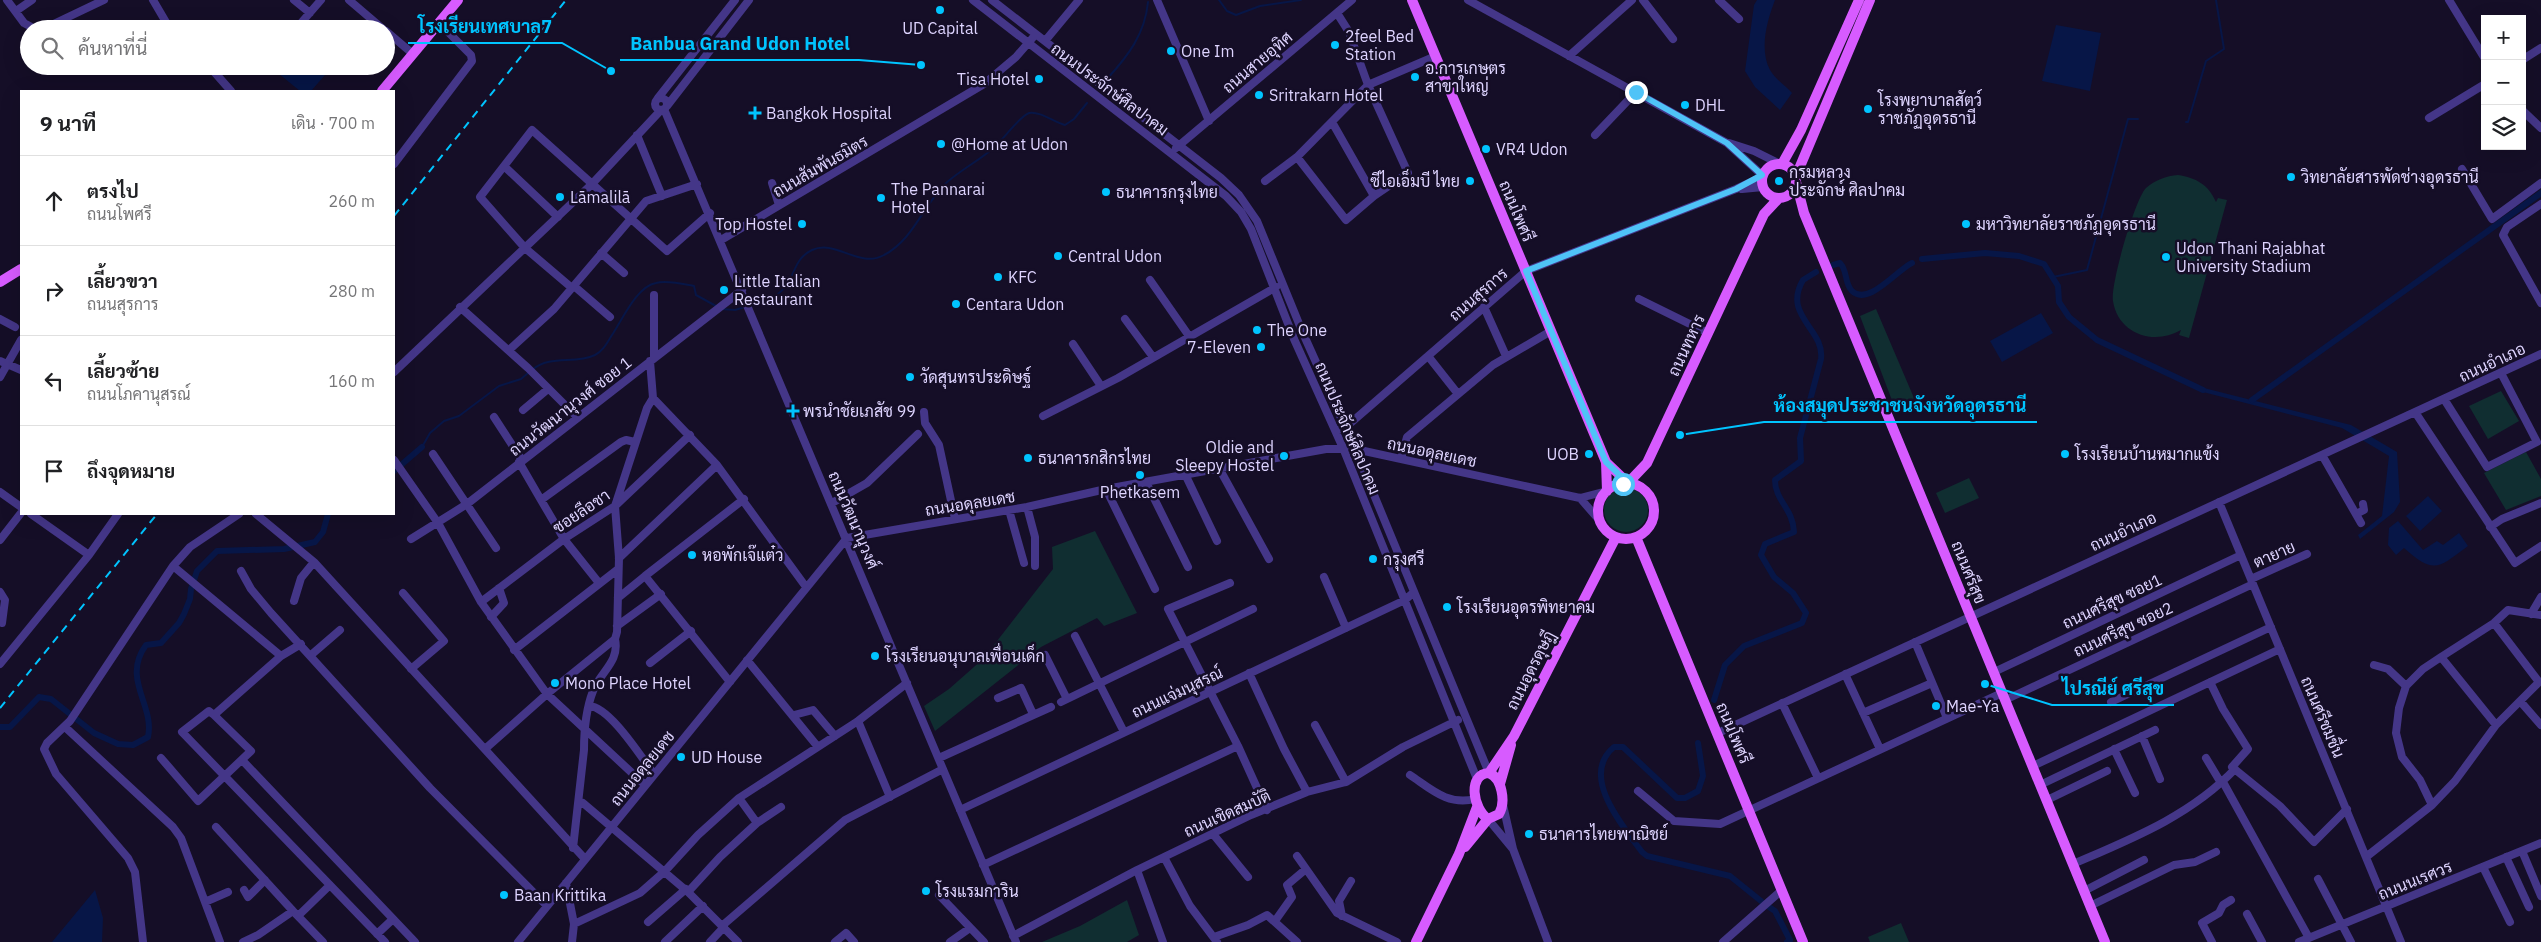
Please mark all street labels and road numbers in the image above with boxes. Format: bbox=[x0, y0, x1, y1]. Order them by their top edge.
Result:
street label: ถนนสายอุทิศ bbox=[1218, 27, 1297, 99]
street label: ถนนประจักษ์ศิลปาคม bbox=[1047, 37, 1174, 140]
street label: ถนนสัมพันธมิตร bbox=[769, 131, 871, 201]
street label: ถนนโพศรี bbox=[1495, 177, 1540, 245]
street label: ถนนสุรการ bbox=[1444, 263, 1513, 326]
street label: ถนนทหาร bbox=[1663, 311, 1709, 379]
street label: ถนนอำเภอ bbox=[2456, 338, 2528, 386]
street label: ถนนวัฒนานุวงศ์ ซอย 1 bbox=[504, 350, 636, 462]
street label: ถนนประจักษ์ศิลปาคม bbox=[1311, 358, 1387, 497]
street label: ถนนอดุลยเดช bbox=[1385, 433, 1479, 473]
street label: ถนนวัฒนานุวงศ์ bbox=[823, 467, 885, 573]
street label: ซอยลือชา bbox=[549, 485, 613, 537]
street label: ถนนอดุลยเดช bbox=[923, 486, 1017, 522]
street label: ถนนอำเภอ bbox=[2087, 507, 2159, 555]
street label: ตายาย bbox=[2250, 536, 2298, 572]
street label: ถนนศรีสุข bbox=[1946, 537, 1992, 607]
street label: ถนนศรีสุข ซอย1 bbox=[2059, 568, 2166, 635]
street label: ถนนศรีสุข ซอย2 bbox=[2070, 596, 2177, 663]
street label: ถนนอุดรดุษฎี bbox=[1501, 627, 1560, 714]
street label: ถนนแจ่มนุสรณ์ bbox=[1127, 660, 1227, 724]
street label: ถนนศรีชมชื่น bbox=[2297, 672, 2353, 761]
street label: ถนนโพศรี bbox=[1712, 699, 1757, 767]
street label: ถนนอดุลยเดช bbox=[606, 726, 680, 811]
street label: ถนนเชิดสมบัติ bbox=[1180, 785, 1274, 841]
street label: ถนนนเรศวร bbox=[2375, 856, 2455, 904]

